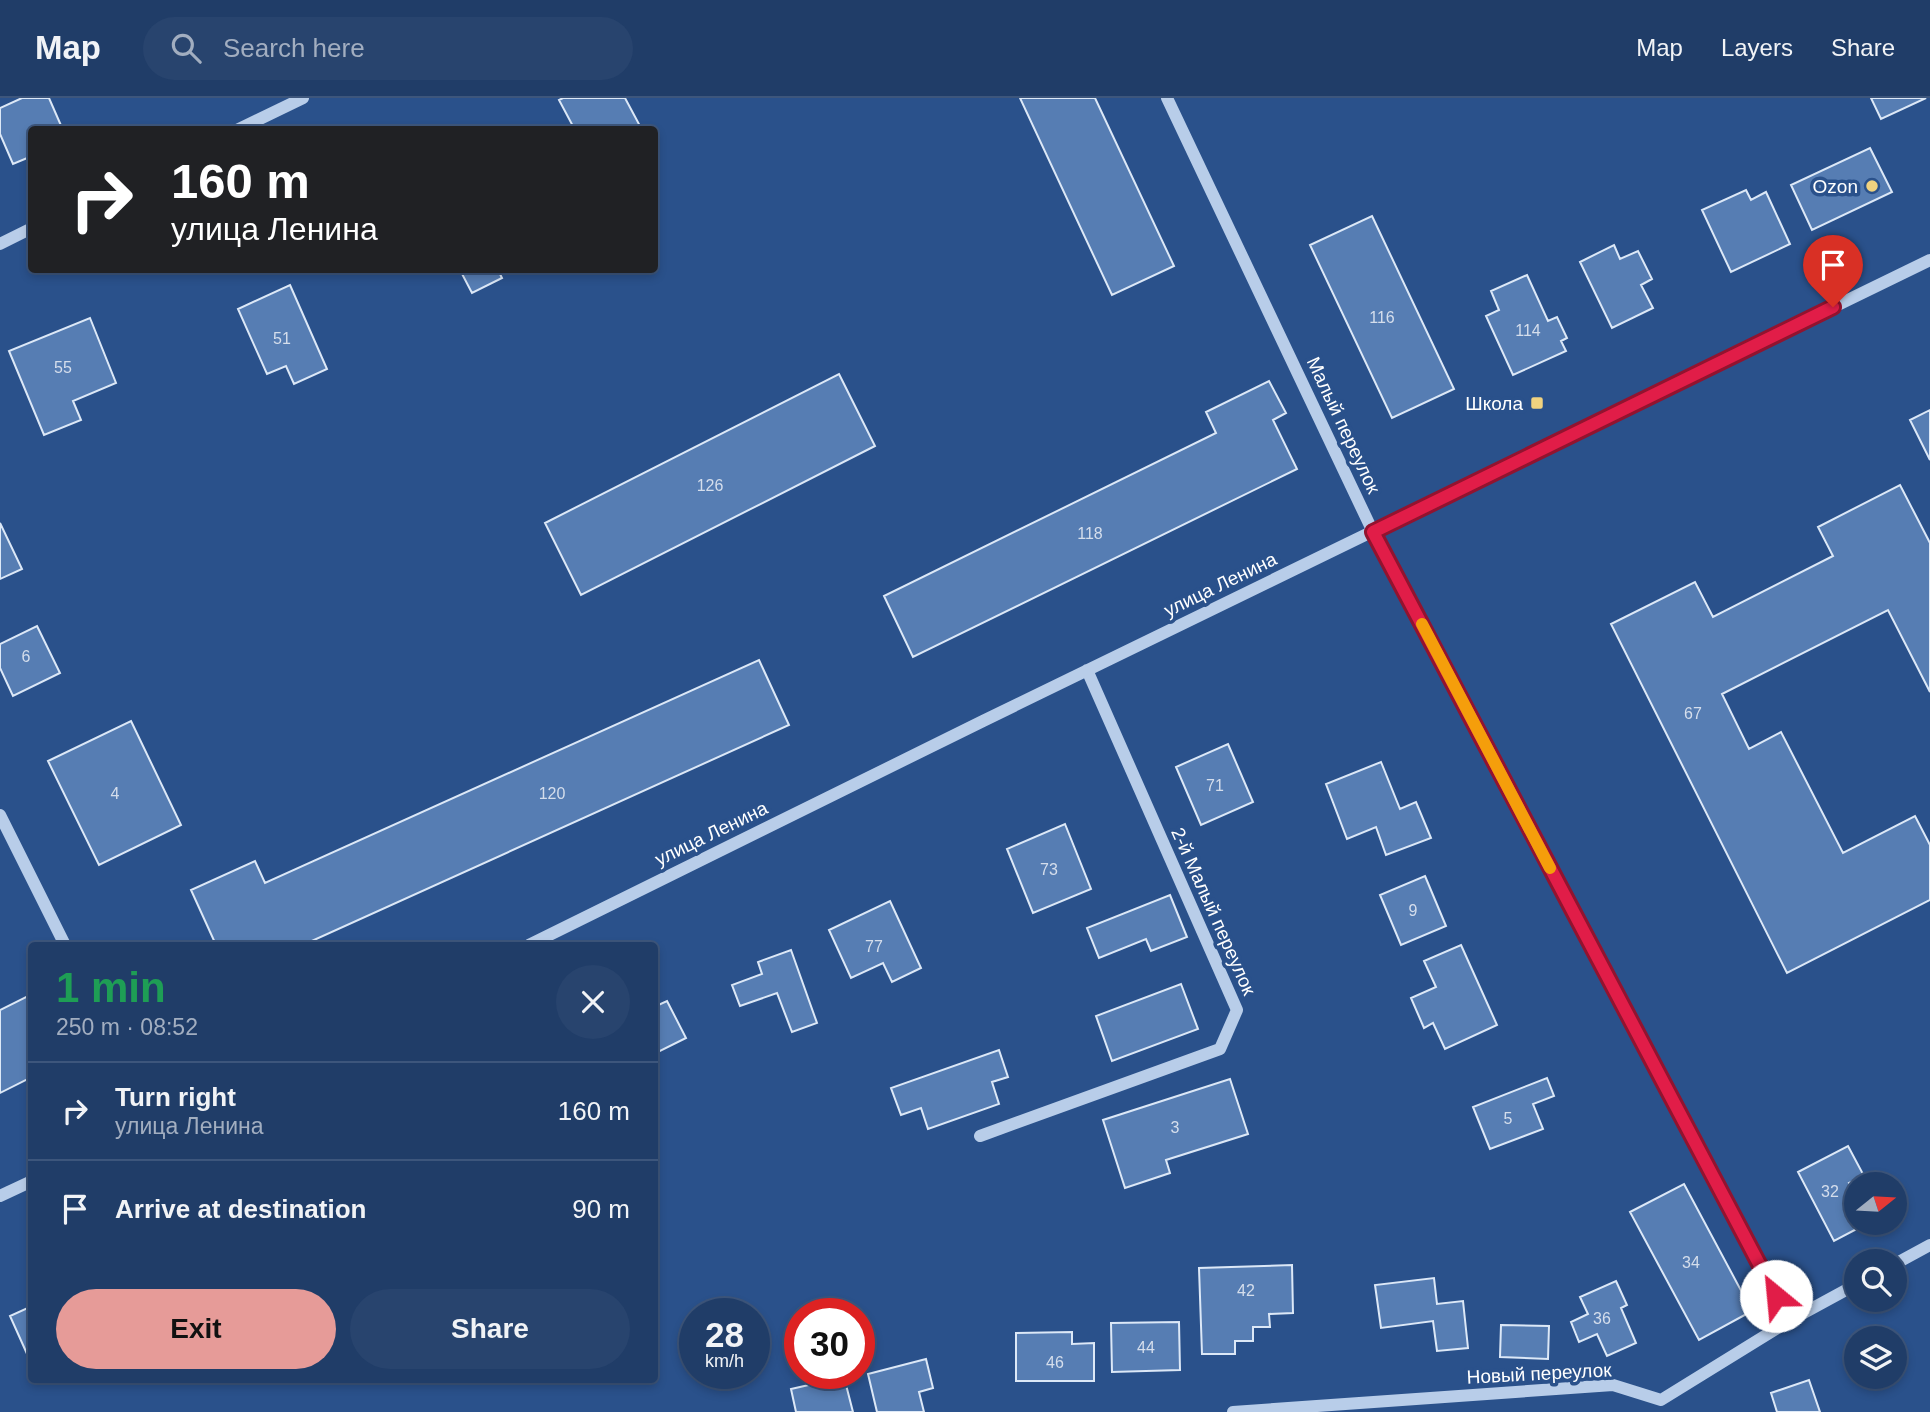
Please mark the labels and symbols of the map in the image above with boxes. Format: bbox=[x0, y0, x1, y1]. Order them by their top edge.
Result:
place label: Ozon bbox=[1813, 176, 1858, 197]
marker: Ozon bbox=[1864, 178, 1880, 194]
pin bbox=[1803, 235, 1863, 307]
house number: 116 bbox=[1369, 309, 1395, 326]
house number: 114 bbox=[1515, 322, 1541, 339]
house number: 51 bbox=[273, 330, 291, 347]
street label: Малый переулок bbox=[1303, 354, 1385, 497]
house number: 55 bbox=[54, 359, 72, 376]
place label: Школа bbox=[1465, 393, 1523, 414]
marker: Школа bbox=[1529, 395, 1545, 411]
house number: 126 bbox=[697, 477, 723, 494]
house number: 118 bbox=[1077, 525, 1103, 542]
street label: улица Ленина bbox=[1160, 548, 1280, 621]
house number: 6 bbox=[22, 648, 31, 665]
house number: 67 bbox=[1684, 705, 1702, 722]
house number: 71 bbox=[1206, 777, 1224, 794]
house number: 4 bbox=[111, 785, 120, 802]
house number: 120 bbox=[539, 785, 565, 802]
street label: улица Ленина bbox=[651, 797, 771, 870]
street label: 2-й Малый переулок bbox=[1167, 824, 1260, 999]
house number: 73 bbox=[1040, 861, 1058, 878]
house number: 9 bbox=[1409, 902, 1418, 919]
house number: 77 bbox=[865, 938, 883, 955]
house number: 5 bbox=[1504, 1110, 1513, 1127]
house number: 3 bbox=[1171, 1119, 1180, 1136]
north arrow bbox=[1844, 1172, 1908, 1236]
house number: 32 bbox=[1821, 1183, 1839, 1200]
house number: 34 bbox=[1682, 1254, 1700, 1271]
position arrow bbox=[1739, 1259, 1813, 1333]
house number: 42 bbox=[1237, 1282, 1255, 1299]
speed limit sign: 30 bbox=[784, 1298, 875, 1389]
house number: 36 bbox=[1593, 1310, 1611, 1327]
house number: 44 bbox=[1137, 1339, 1155, 1356]
house number: 46 bbox=[1046, 1354, 1064, 1371]
street label: Новый переулок bbox=[1466, 1359, 1613, 1388]

